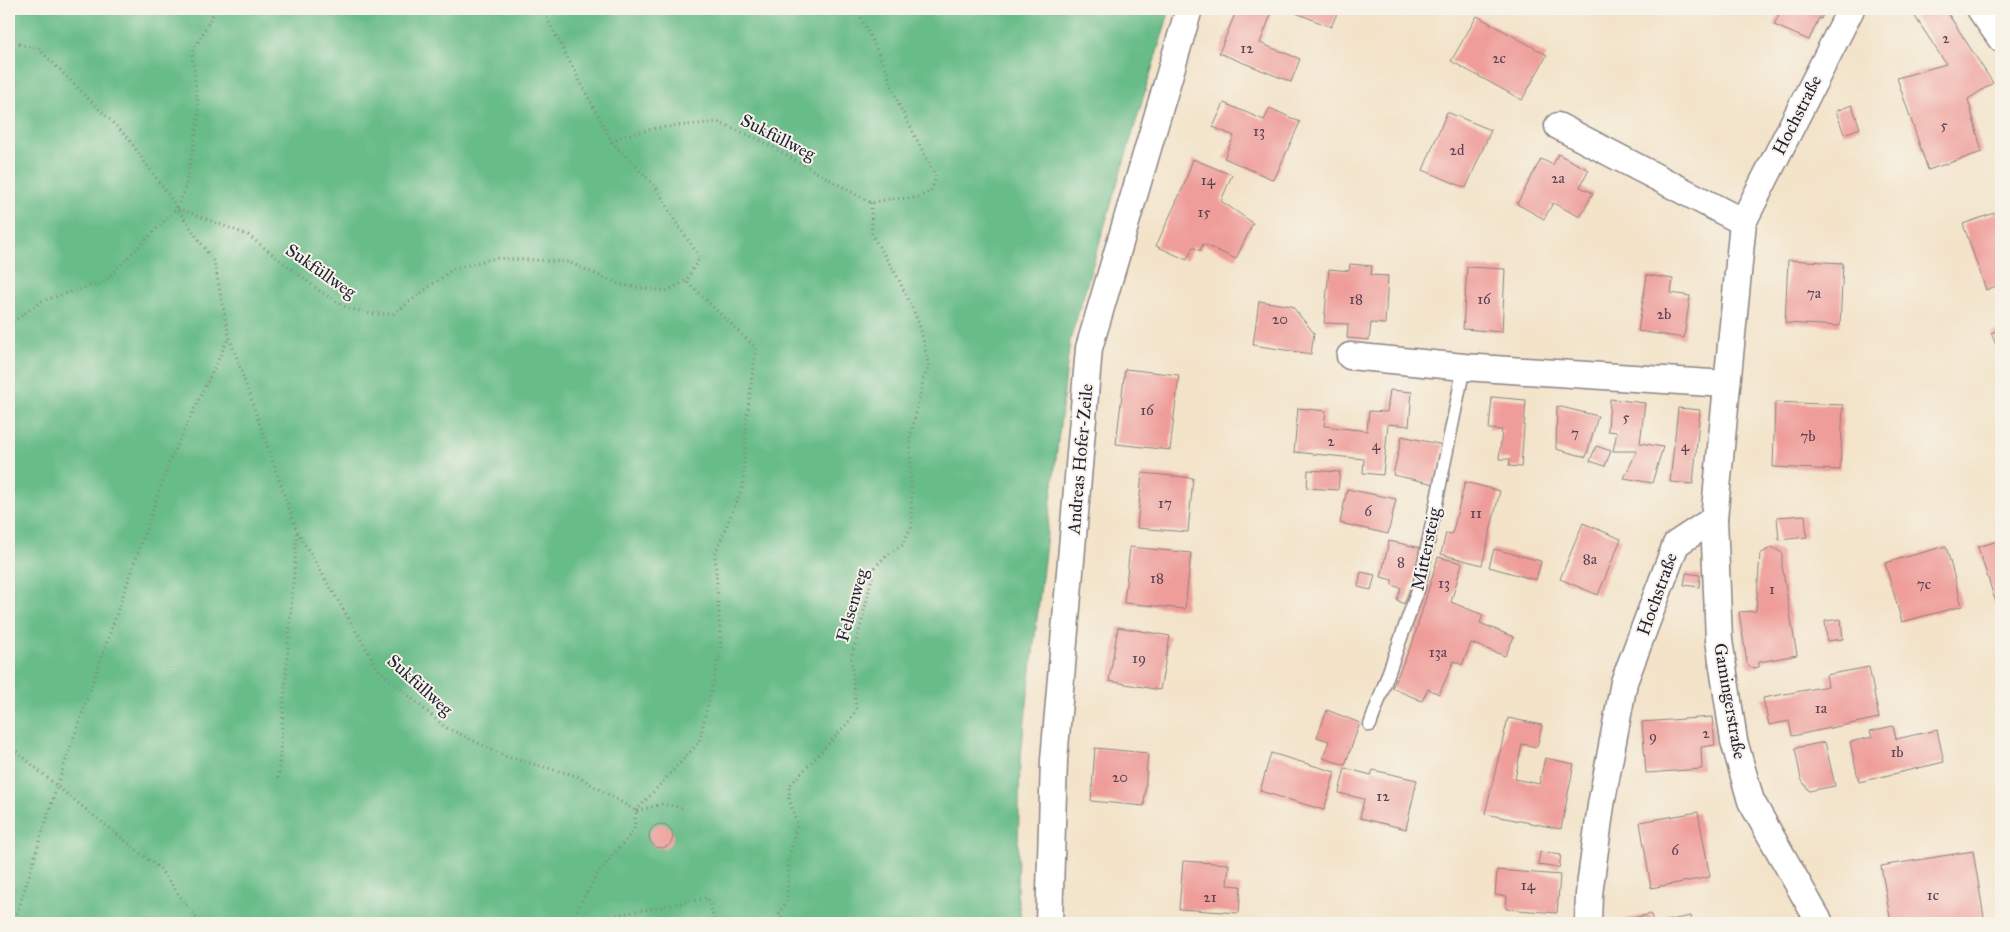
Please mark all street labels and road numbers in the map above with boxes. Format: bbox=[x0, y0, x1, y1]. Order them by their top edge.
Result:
street label: Hochstraße bbox=[1768, 72, 1826, 158]
street label: Sukfüllweg bbox=[736, 109, 820, 166]
street label: Sukfüllweg bbox=[281, 239, 361, 304]
street label: Andreas Hofer-Zeile bbox=[1062, 383, 1098, 536]
street label: Mittersteig bbox=[1406, 505, 1447, 593]
street label: Hochstraße bbox=[1632, 550, 1682, 638]
street label: Felsenweg bbox=[831, 565, 874, 644]
street label: Gamingerstraße bbox=[1708, 641, 1751, 761]
street label: Sukfüllweg bbox=[382, 650, 458, 721]

